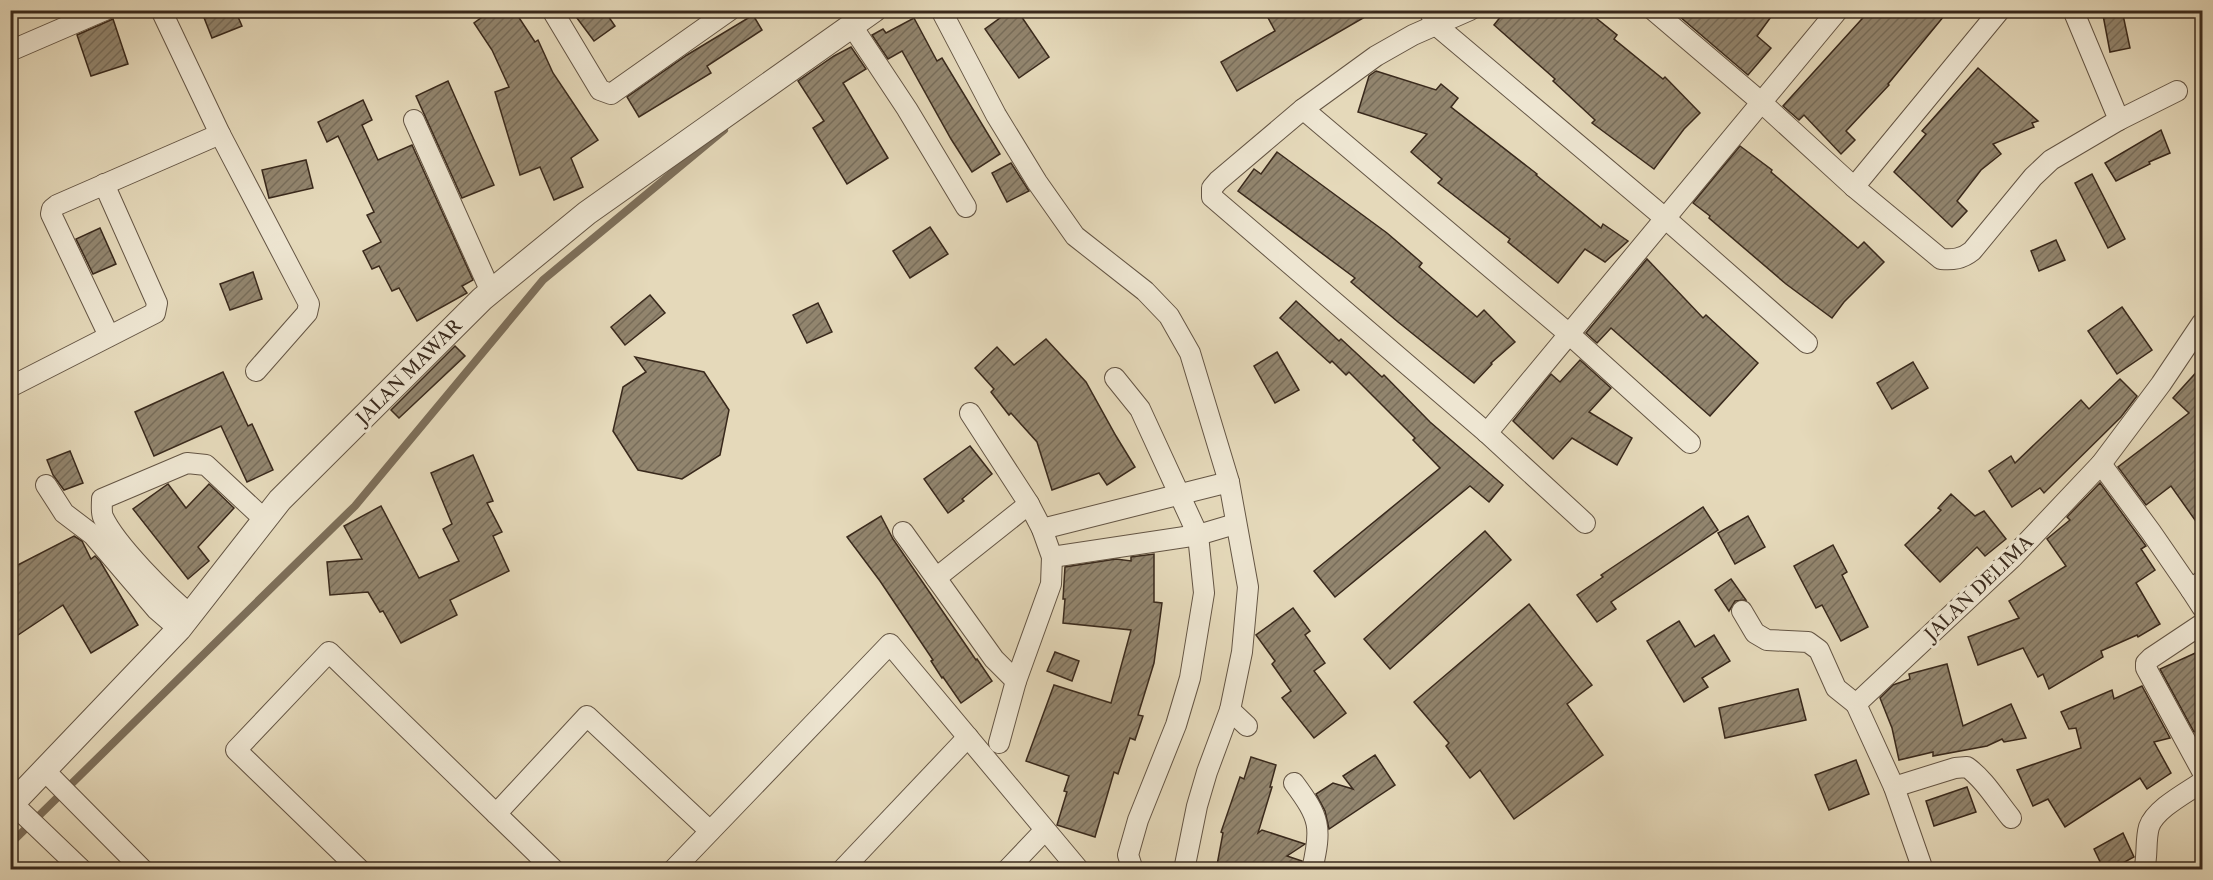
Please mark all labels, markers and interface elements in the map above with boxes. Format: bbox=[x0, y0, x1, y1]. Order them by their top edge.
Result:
street label: JALAN MAWAR bbox=[350, 314, 467, 431]
street label: JALAN DELIMA bbox=[1918, 531, 2038, 647]

